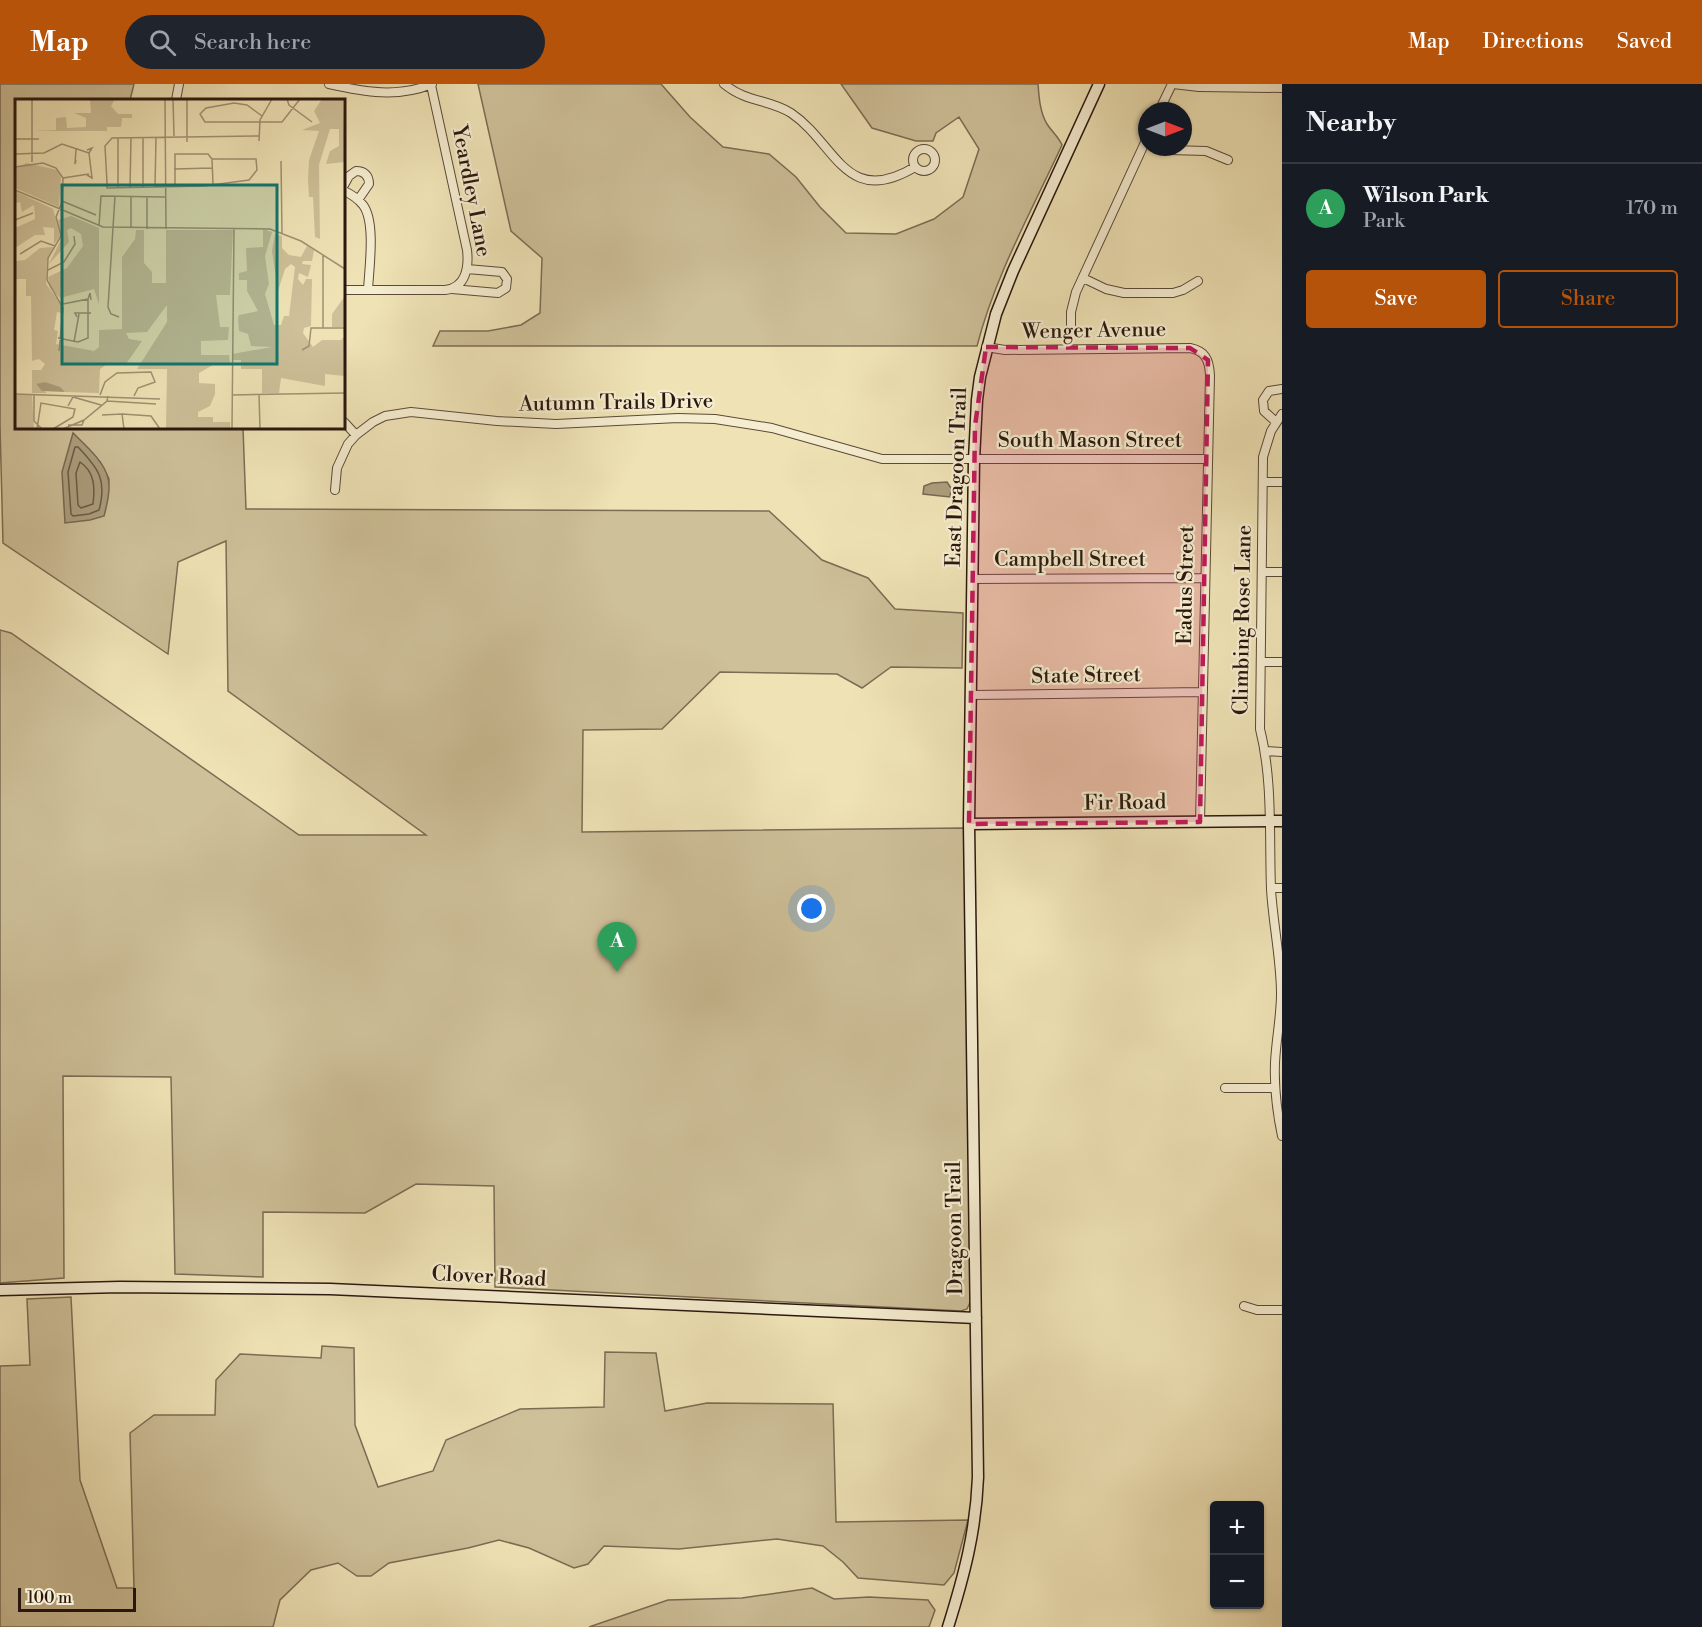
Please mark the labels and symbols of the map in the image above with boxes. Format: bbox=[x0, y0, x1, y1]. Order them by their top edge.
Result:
inset map bbox=[15, 99, 345, 429]
north arrow bbox=[1138, 102, 1192, 156]
street label: Yeardley Lane bbox=[445, 122, 496, 259]
street label: Wenger Avenue bbox=[1020, 317, 1167, 345]
street label: East Dragoon Trail bbox=[941, 387, 973, 567]
street label: Autumn Trails Drive bbox=[518, 388, 713, 418]
street label: South Mason Street bbox=[998, 428, 1183, 454]
street label: Eadus Street bbox=[1172, 524, 1200, 645]
street label: Climbing Rose Lane bbox=[1228, 525, 1258, 715]
street label: Campbell Street bbox=[994, 547, 1146, 573]
street label: State Street bbox=[1031, 662, 1142, 690]
street label: Fir Road bbox=[1083, 789, 1167, 817]
your location bbox=[797, 894, 826, 923]
pin: A bbox=[598, 922, 636, 972]
street label: Dragoon Trail bbox=[941, 1161, 969, 1295]
street label: Clover Road bbox=[431, 1261, 547, 1293]
scale bar bbox=[18, 1585, 136, 1612]

